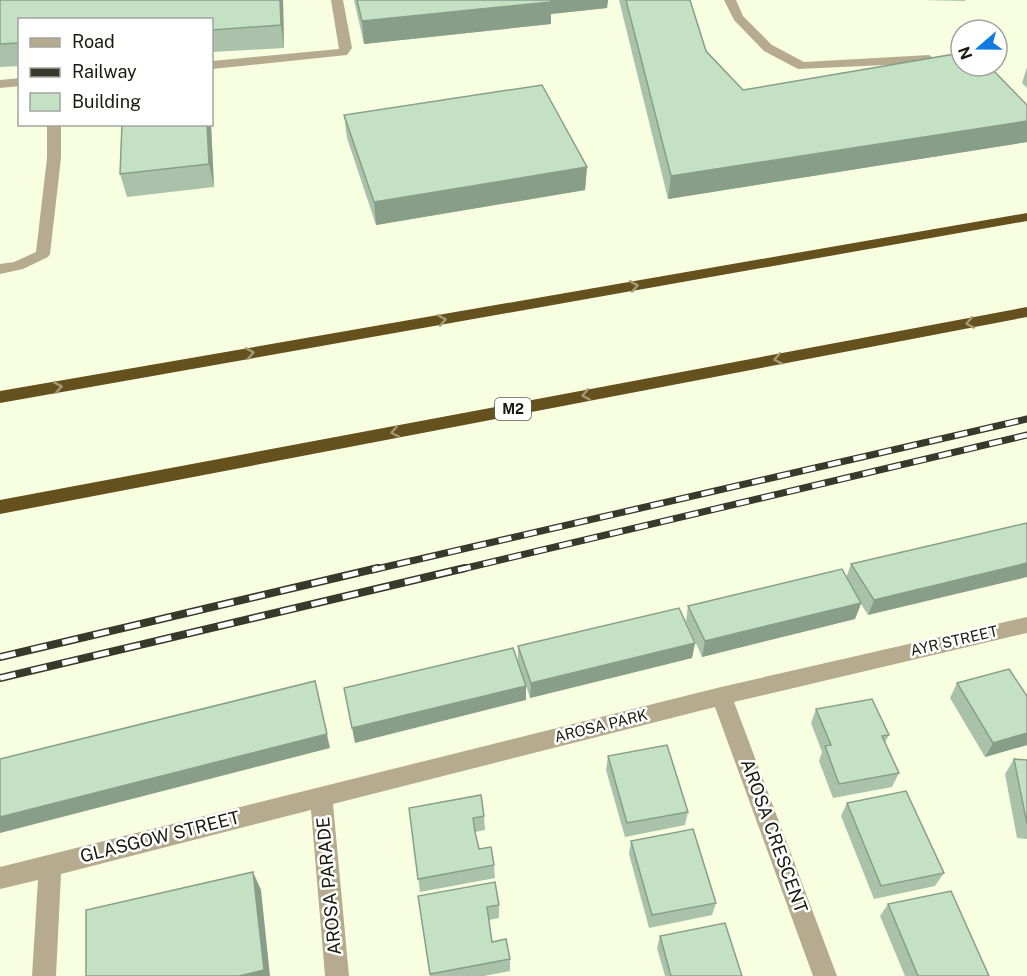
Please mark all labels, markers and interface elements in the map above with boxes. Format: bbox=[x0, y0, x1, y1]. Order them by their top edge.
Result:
legend bbox=[18, 18, 213, 126]
north arrow bbox=[949, 18, 1009, 78]
text: Road bbox=[72, 31, 115, 52]
text: N bbox=[954, 44, 976, 62]
text: Railway bbox=[72, 61, 137, 82]
text: Building bbox=[72, 91, 141, 112]
one-way arrow bbox=[628, 280, 638, 293]
one-way arrow bbox=[436, 314, 446, 327]
one-way arrow bbox=[965, 316, 975, 329]
one-way arrow bbox=[245, 348, 254, 360]
one-way arrow bbox=[773, 352, 783, 365]
one-way arrow bbox=[52, 381, 62, 394]
one-way arrow bbox=[582, 389, 591, 401]
road number: M2 bbox=[495, 398, 531, 420]
one-way arrow bbox=[390, 425, 400, 438]
street label: AYR STREET bbox=[909, 622, 999, 659]
street label: AROSA PARK bbox=[553, 706, 649, 745]
street label: AROSA CRESCENT bbox=[737, 756, 812, 916]
street label: GLASGOW STREET bbox=[78, 806, 242, 867]
street label: AROSA PARADE bbox=[312, 816, 345, 956]

